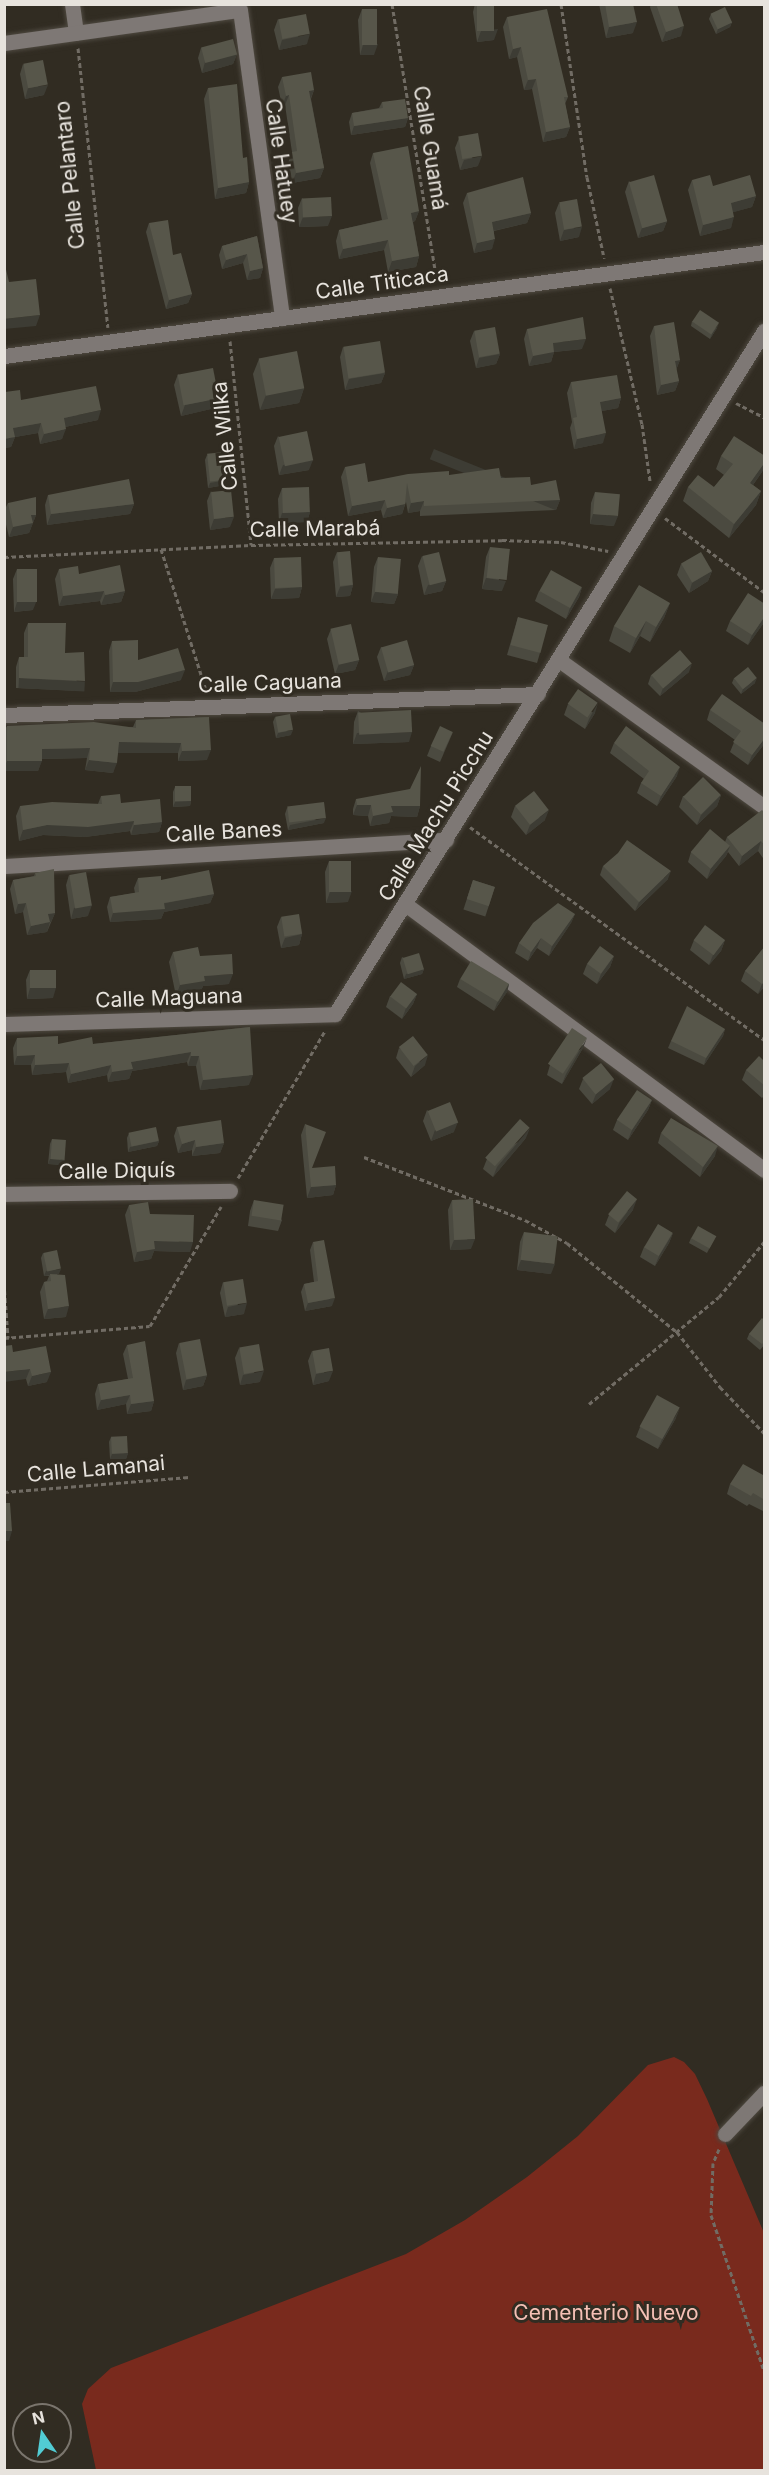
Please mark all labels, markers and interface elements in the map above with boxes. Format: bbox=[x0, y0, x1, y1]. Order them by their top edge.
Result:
street label: Calle Guamá bbox=[408, 84, 452, 212]
street label: Calle Hatuey bbox=[260, 97, 302, 225]
street label: Calle Pelantaro bbox=[50, 99, 90, 251]
street label: Calle Titicaca bbox=[314, 261, 450, 305]
street label: Calle Wilka bbox=[207, 380, 243, 492]
street label: Calle Marabá bbox=[249, 515, 381, 543]
street label: Calle Caguana bbox=[198, 668, 342, 698]
street label: Calle Machu Picchu bbox=[373, 726, 499, 906]
street label: Calle Banes bbox=[165, 816, 283, 848]
street label: Calle Maguana bbox=[95, 983, 243, 1013]
street label: Calle Diquís bbox=[58, 1157, 176, 1185]
street label: Calle Lamanai bbox=[26, 1450, 166, 1488]
park label: Cementerio Nuevo bbox=[513, 2300, 699, 2326]
north arrow bbox=[12, 2403, 72, 2463]
text: N bbox=[30, 2406, 47, 2429]

